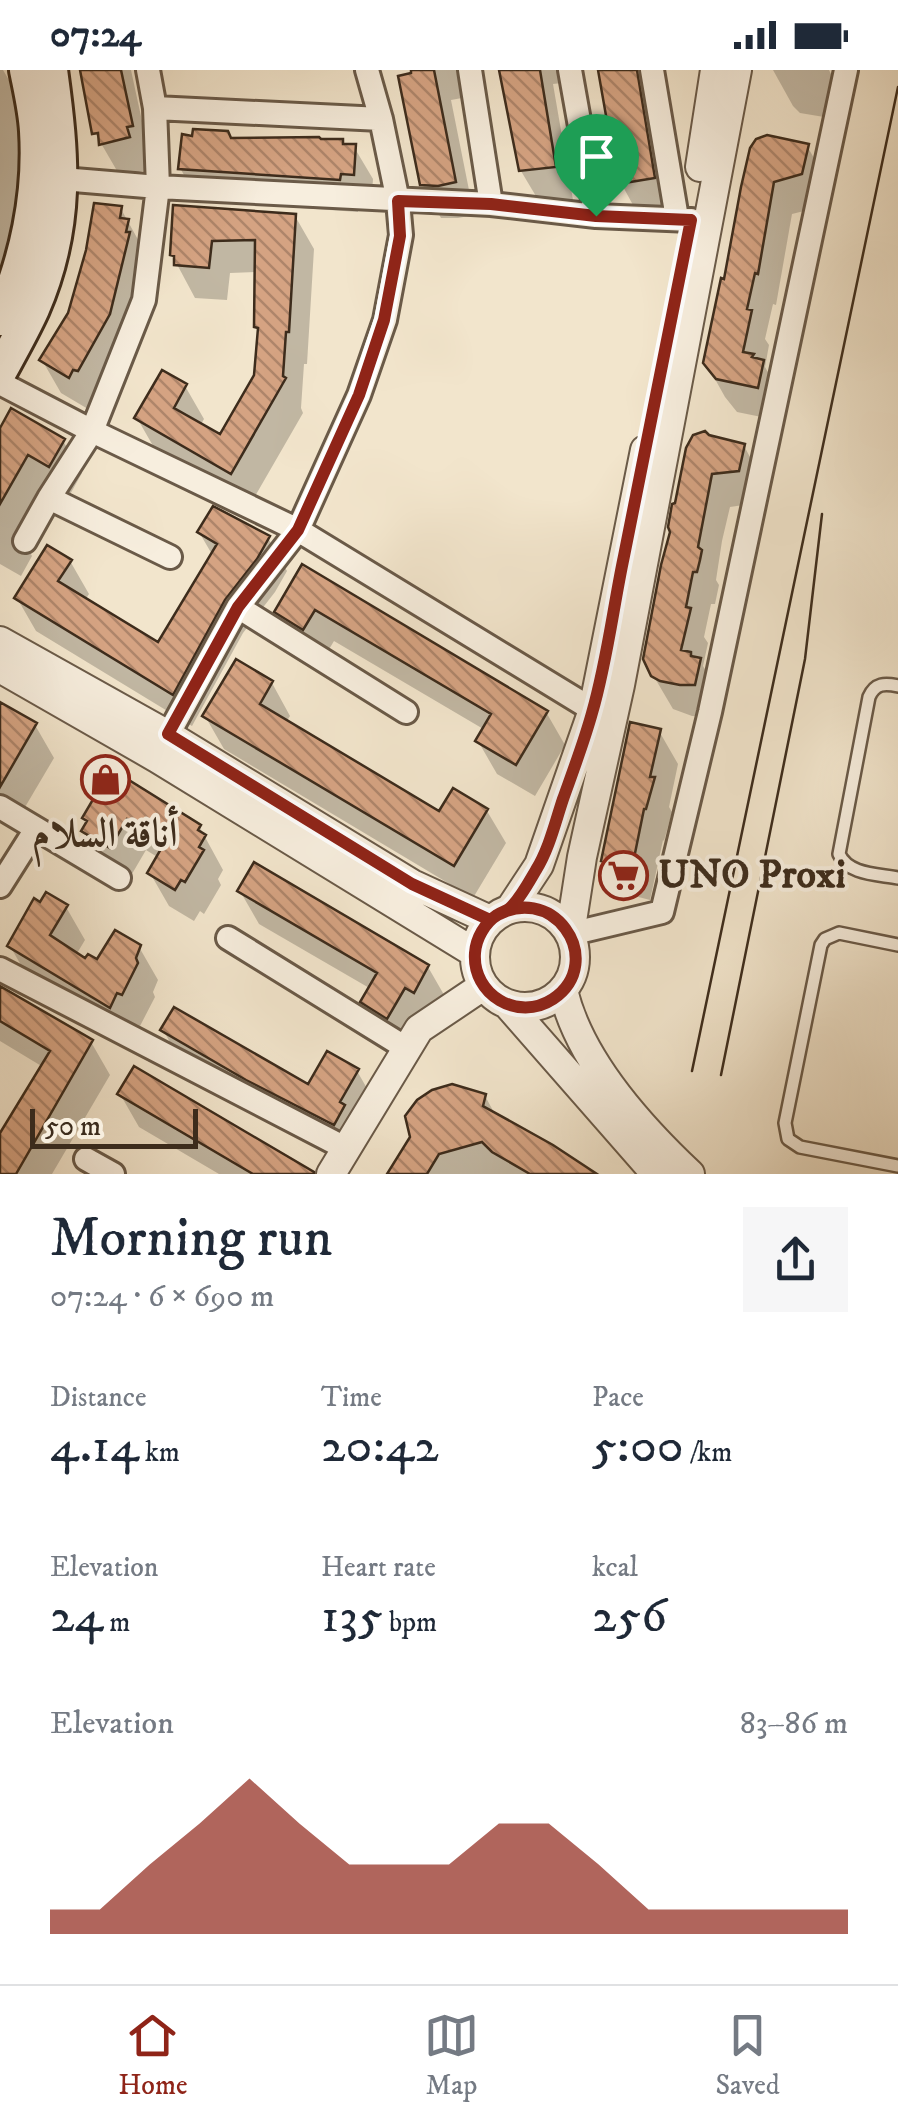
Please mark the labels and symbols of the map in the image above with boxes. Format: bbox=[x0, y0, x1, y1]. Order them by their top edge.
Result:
pin bbox=[554, 114, 639, 217]
shop icon: أناقة السلام bbox=[79, 754, 131, 806]
place label: أناقة السلام bbox=[32, 805, 179, 868]
supermarket icon: UNO Proxi bbox=[597, 850, 649, 902]
place label: UNO Proxi bbox=[658, 851, 846, 901]
scale bar bbox=[30, 1104, 198, 1148]

